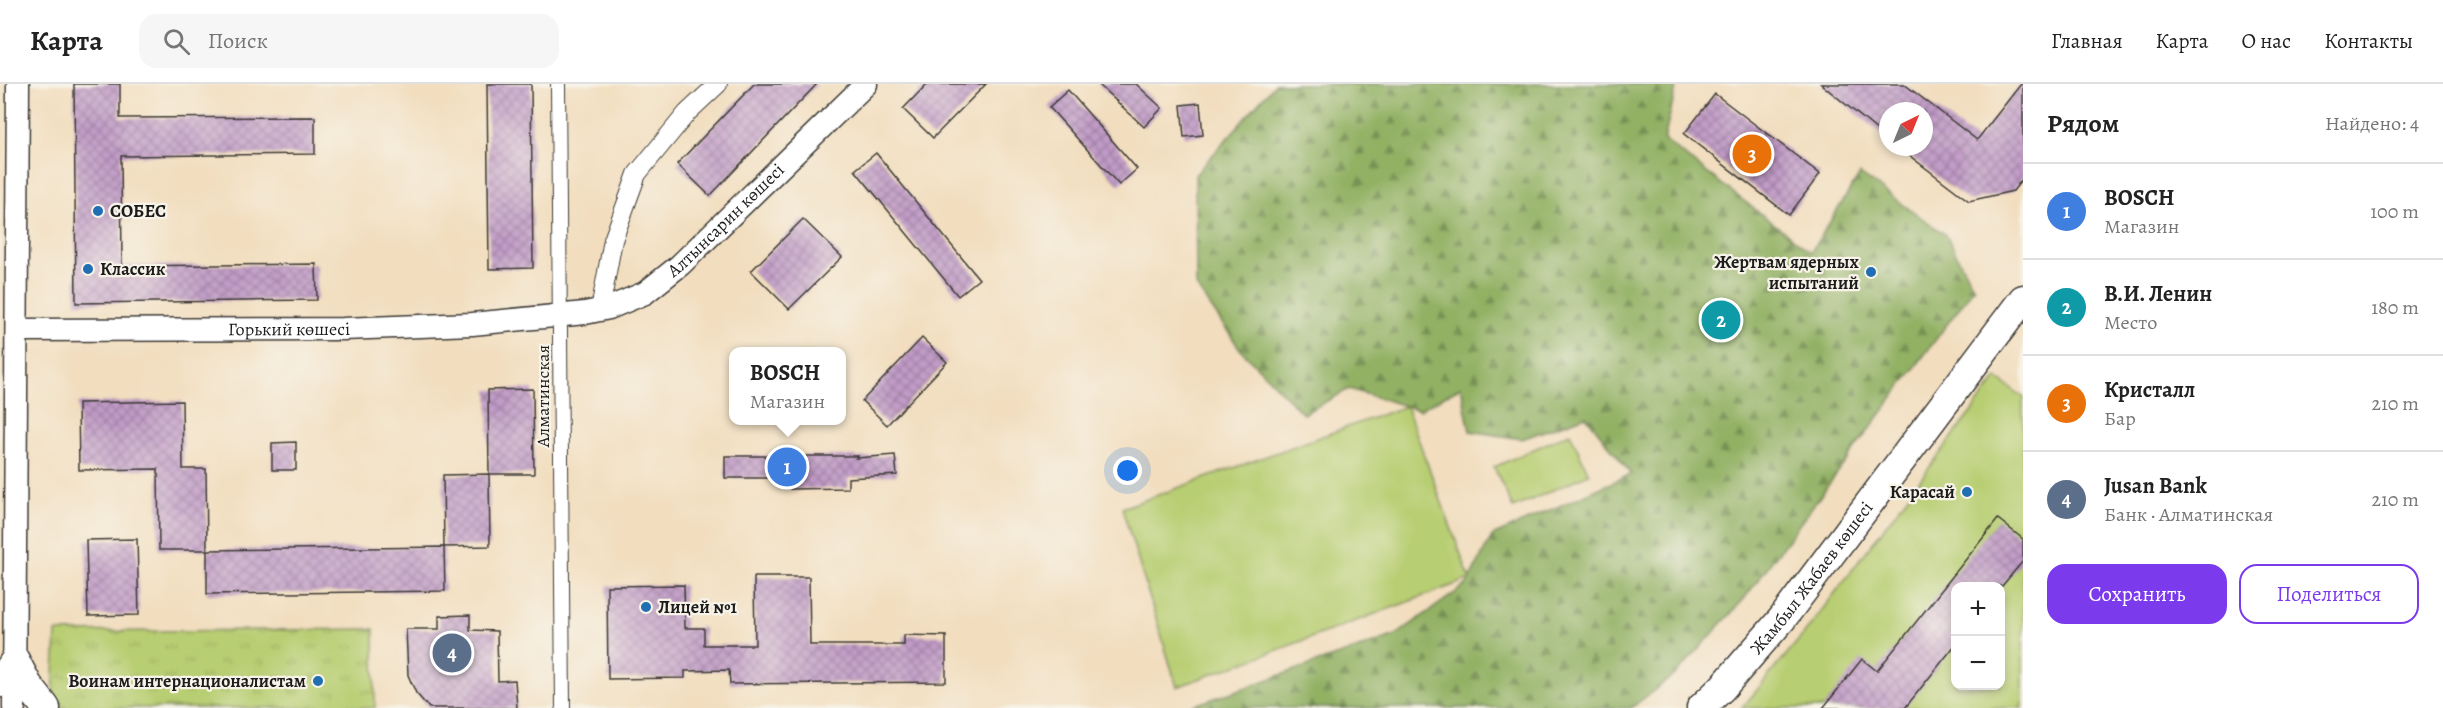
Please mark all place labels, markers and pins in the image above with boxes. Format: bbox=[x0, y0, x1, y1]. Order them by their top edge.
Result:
pin: 3 bbox=[1732, 132, 1772, 176]
place label: СОБЕС bbox=[110, 199, 166, 223]
marker: СОБЕС bbox=[91, 204, 105, 218]
place label: Жертвам ядерных испытаний bbox=[1714, 250, 1860, 295]
place label: Классик bbox=[100, 257, 166, 281]
marker: Классик bbox=[81, 262, 95, 276]
marker: Жертвам ядерных испытаний bbox=[1864, 265, 1878, 279]
pin: 2 bbox=[1702, 298, 1740, 342]
pin: 1 bbox=[768, 444, 806, 490]
place label: Карасай bbox=[1890, 480, 1955, 504]
marker: Карасай bbox=[1960, 485, 1974, 499]
place label: Лицей №1 bbox=[658, 595, 738, 619]
marker: Лицей №1 bbox=[639, 600, 653, 614]
pin: 4 bbox=[432, 630, 472, 676]
place label: Воинам интернационалистам bbox=[68, 669, 306, 693]
marker: Воинам интернационалистам bbox=[311, 674, 325, 688]

